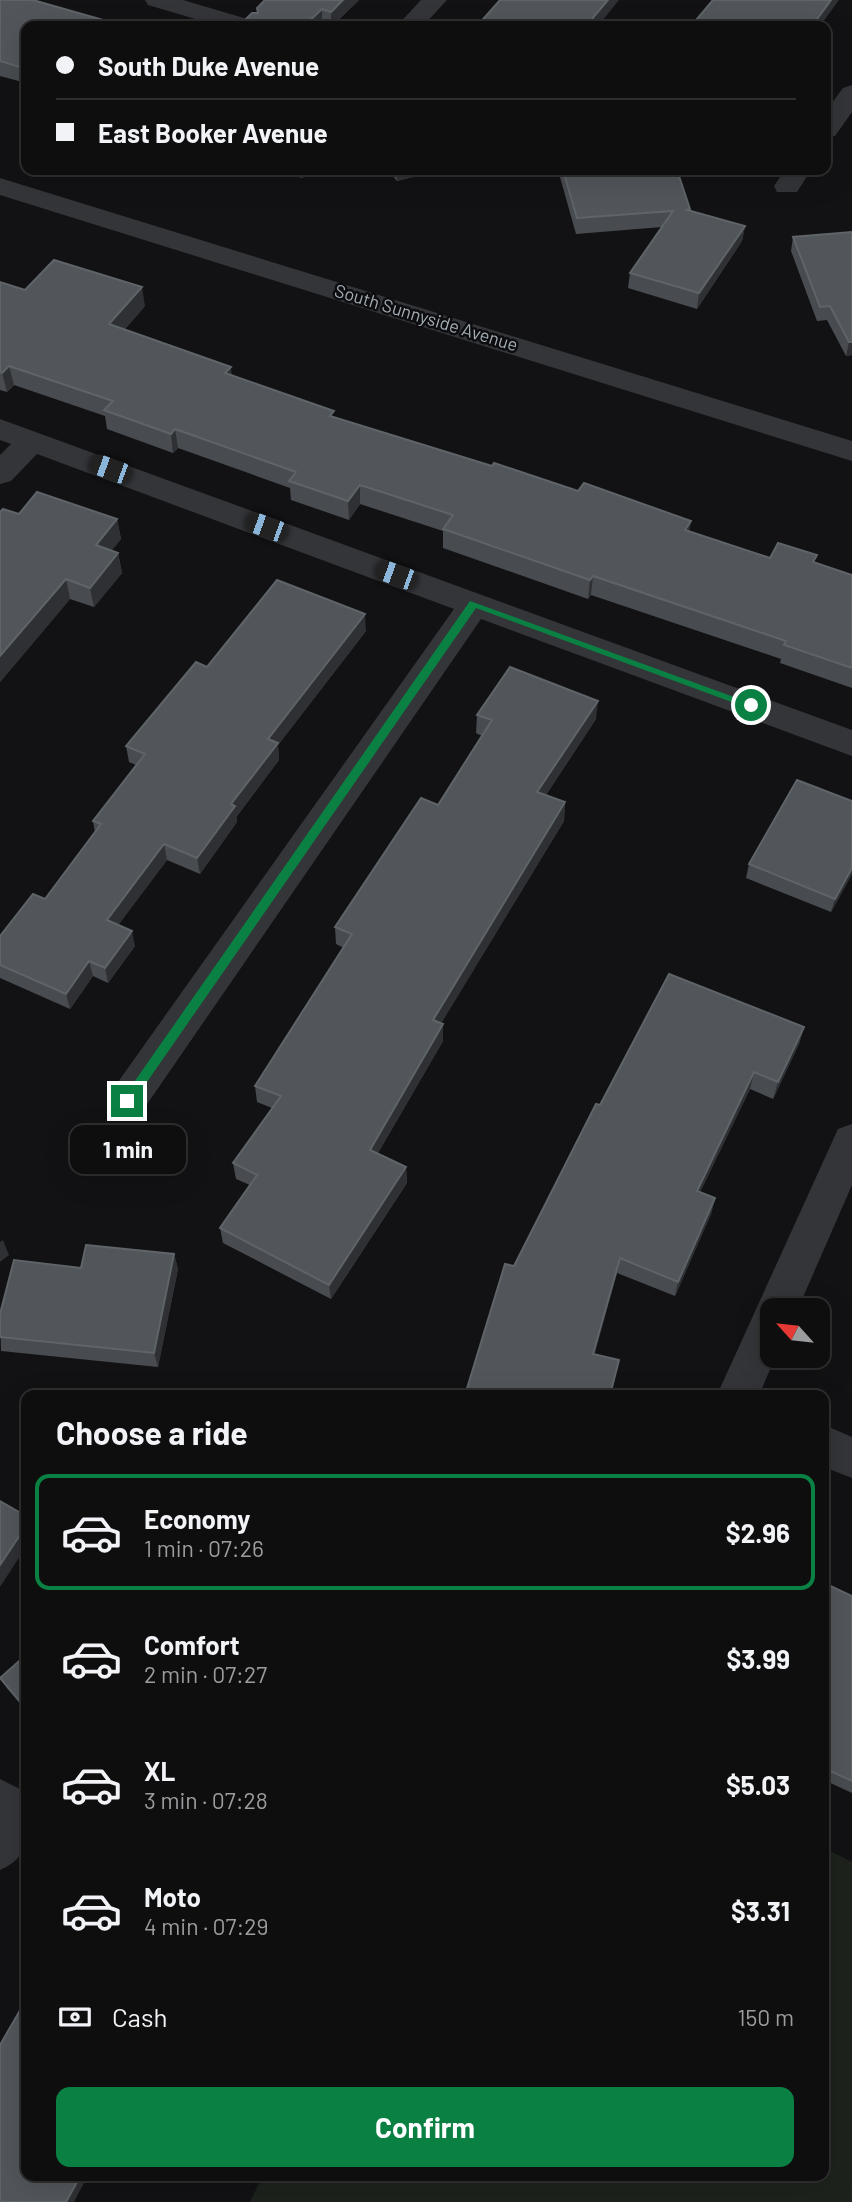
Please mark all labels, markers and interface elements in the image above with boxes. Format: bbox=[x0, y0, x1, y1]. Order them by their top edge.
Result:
text: South Duke Avenue bbox=[98, 50, 319, 81]
text: East Booker Avenue bbox=[98, 117, 328, 148]
street label: South Sunnyside Avenue bbox=[332, 279, 521, 355]
car bbox=[87, 452, 134, 486]
car bbox=[243, 510, 290, 544]
car bbox=[373, 558, 420, 592]
route start bbox=[735, 689, 767, 721]
route end bbox=[111, 1085, 143, 1117]
callout: 1 min bbox=[69, 1126, 185, 1174]
text: 1 min bbox=[103, 1135, 153, 1163]
north arrow bbox=[760, 1298, 830, 1368]
map controls bbox=[760, 1298, 830, 1368]
text: Choose a ride bbox=[56, 1413, 248, 1451]
icon: car bbox=[60, 1501, 123, 1564]
text: Economy bbox=[144, 1503, 250, 1534]
text: $2.96 bbox=[726, 1517, 790, 1548]
text: 1 min · 07:26 bbox=[144, 1534, 264, 1562]
icon: car bbox=[60, 1627, 123, 1690]
text: Comfort bbox=[144, 1629, 240, 1660]
text: $3.99 bbox=[726, 1643, 790, 1674]
text: 2 min · 07:27 bbox=[144, 1660, 267, 1688]
icon: car bbox=[60, 1753, 123, 1816]
text: XL bbox=[144, 1755, 175, 1786]
text: $5.03 bbox=[726, 1769, 790, 1800]
text: 3 min · 07:28 bbox=[144, 1786, 268, 1814]
icon: car bbox=[60, 1879, 123, 1942]
text: Moto bbox=[144, 1881, 201, 1912]
text: $3.31 bbox=[731, 1895, 790, 1926]
text: 4 min · 07:29 bbox=[144, 1912, 269, 1940]
icon: cash bbox=[56, 1998, 94, 2036]
text: Cash bbox=[112, 2001, 167, 2032]
text: 150 m bbox=[738, 2003, 794, 2031]
button: Confirm bbox=[56, 2087, 794, 2167]

